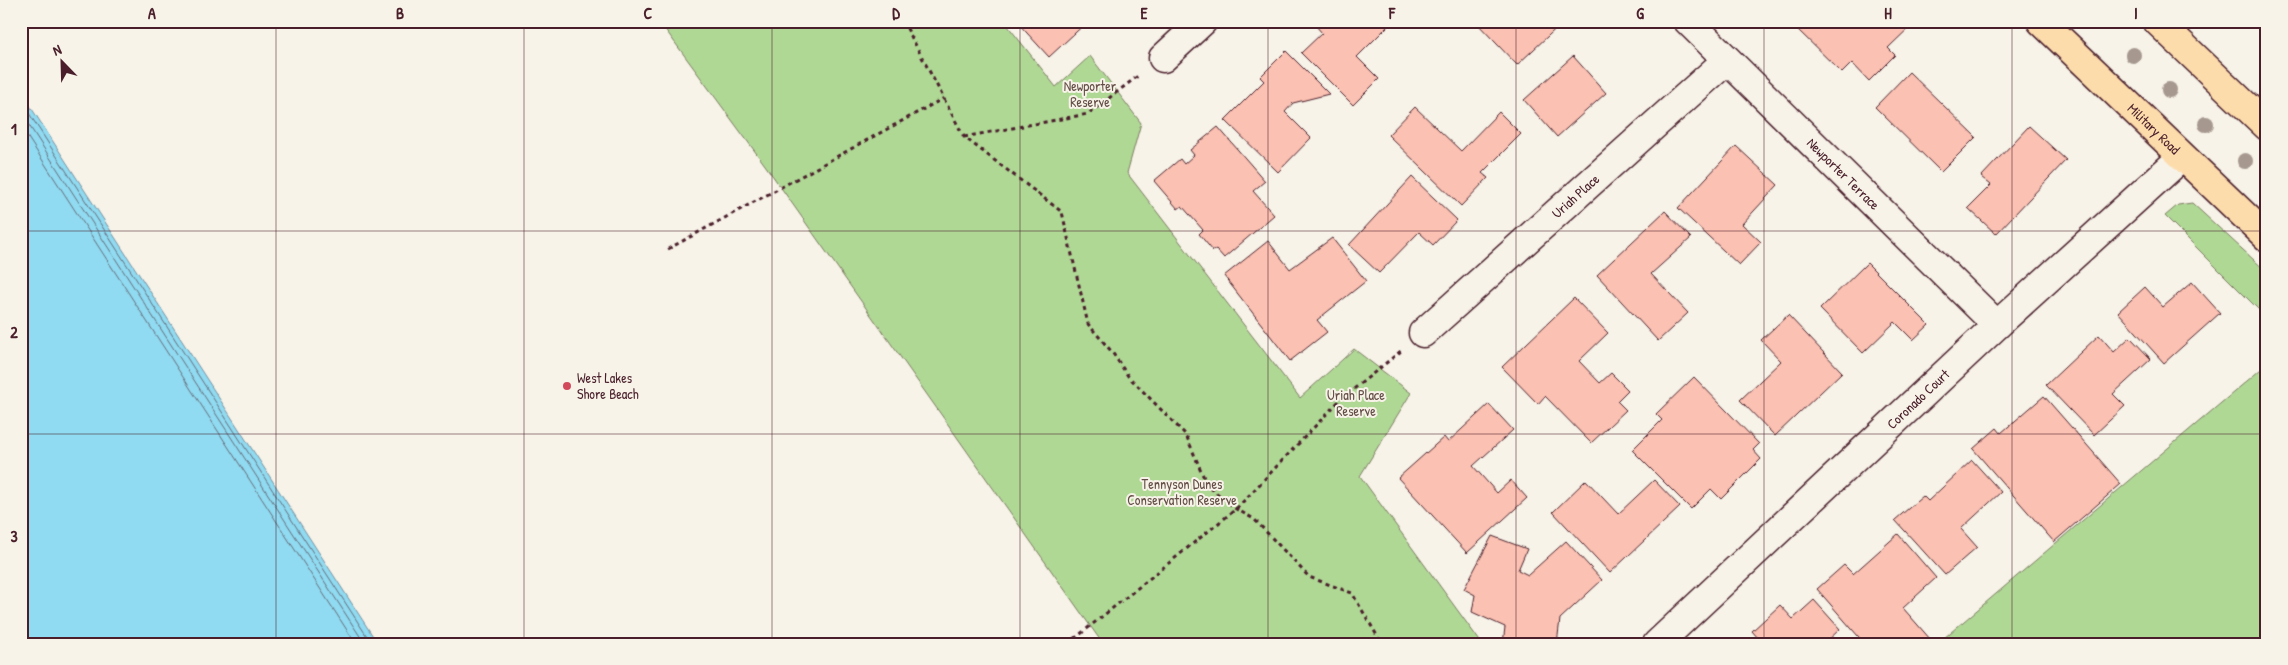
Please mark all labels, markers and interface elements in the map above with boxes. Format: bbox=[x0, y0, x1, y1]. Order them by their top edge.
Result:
text: A bbox=[148, 2, 156, 24]
text: B bbox=[396, 2, 404, 24]
text: C bbox=[644, 2, 653, 24]
text: D bbox=[892, 2, 900, 24]
text: E bbox=[1140, 2, 1148, 24]
text: F bbox=[1388, 2, 1396, 24]
text: G bbox=[1636, 2, 1644, 24]
text: H bbox=[1884, 2, 1892, 24]
text: I bbox=[2134, 2, 2138, 24]
north arrow bbox=[38, 38, 88, 88]
text: N bbox=[50, 39, 64, 60]
park label: Newporter Reserve bbox=[1064, 76, 1117, 111]
street label: Military Road bbox=[2124, 99, 2185, 159]
text: 1 bbox=[11, 118, 17, 140]
street label: Newporter Terrace bbox=[1803, 133, 1885, 214]
street label: Uriah Place bbox=[1547, 169, 1603, 222]
text: 2 bbox=[10, 321, 18, 343]
street label: Coronado Court bbox=[1882, 364, 1953, 433]
place label: West Lakes Shore Beach bbox=[577, 368, 639, 403]
marker: West Lakes Shore Beach bbox=[561, 380, 573, 392]
park label: Uriah Place Reserve bbox=[1327, 385, 1385, 420]
park label: Tennyson Dunes Conservation Reserve bbox=[1127, 474, 1237, 509]
text: 3 bbox=[10, 525, 18, 547]

